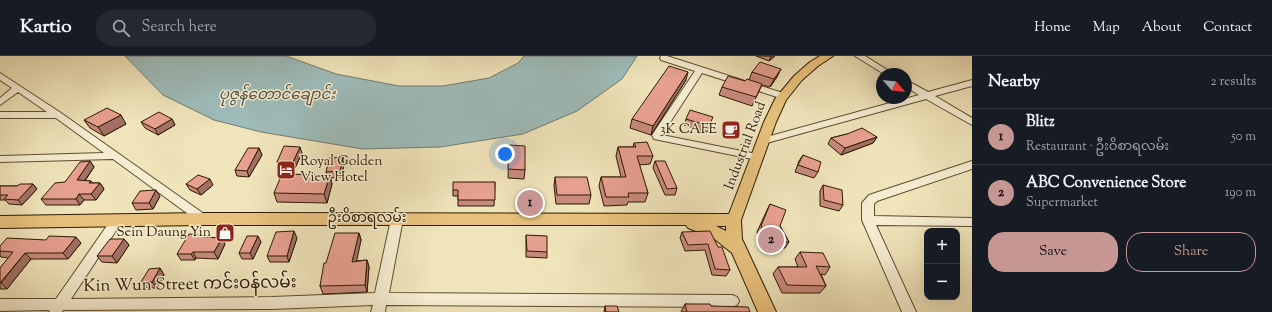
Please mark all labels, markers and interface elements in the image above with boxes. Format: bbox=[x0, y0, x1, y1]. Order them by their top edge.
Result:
search box bbox=[96, 10, 376, 46]
text: Kartio bbox=[20, 14, 72, 41]
icon: search bbox=[110, 17, 132, 39]
text: Search here bbox=[142, 17, 217, 38]
text: Home bbox=[1034, 18, 1071, 38]
text: Map bbox=[1093, 18, 1120, 38]
text: About bbox=[1142, 18, 1181, 38]
text: Contact bbox=[1203, 18, 1252, 38]
north arrow bbox=[876, 68, 912, 104]
text: Nearby bbox=[988, 70, 1040, 94]
text: 2 results bbox=[1211, 73, 1256, 91]
water label: ပုဇွန်တောင်ချောင်း bbox=[219, 83, 336, 106]
street label: Industrial Road bbox=[720, 99, 772, 193]
text: Blitz bbox=[1026, 112, 1055, 133]
cafe icon: 3K CAFE bbox=[720, 119, 742, 141]
place label: 3K CAFE bbox=[660, 120, 718, 140]
text: 1 bbox=[999, 128, 1003, 146]
text: 50 m bbox=[1231, 128, 1256, 146]
text: Restaurant · ဦးဝိစာရလမ်း bbox=[1026, 138, 1169, 156]
your location bbox=[495, 144, 515, 164]
place label: Royal Golden View Hotel bbox=[300, 152, 383, 188]
hotel icon: Royal Golden View Hotel bbox=[275, 159, 297, 181]
text: ABC Convenience Store bbox=[1026, 173, 1186, 194]
text: 2 bbox=[998, 184, 1004, 202]
text: 190 m bbox=[1225, 184, 1256, 202]
pin: 1 bbox=[517, 188, 543, 218]
text: Supermarket bbox=[1026, 194, 1098, 212]
street label: ဦးဝိစာရလမ်း bbox=[327, 207, 407, 229]
shop icon: Sein Daung Yin bbox=[214, 222, 236, 244]
place label: Sein Daung Yin bbox=[116, 223, 211, 243]
pin: 2 bbox=[758, 225, 784, 255]
map controls bbox=[924, 228, 960, 300]
button: + bbox=[924, 228, 960, 264]
button: Save bbox=[988, 232, 1118, 272]
button: Share bbox=[1126, 232, 1256, 272]
button: − bbox=[924, 264, 960, 300]
street label: Kin Wun Street ကင်းဝန်လမ်း bbox=[83, 270, 297, 299]

